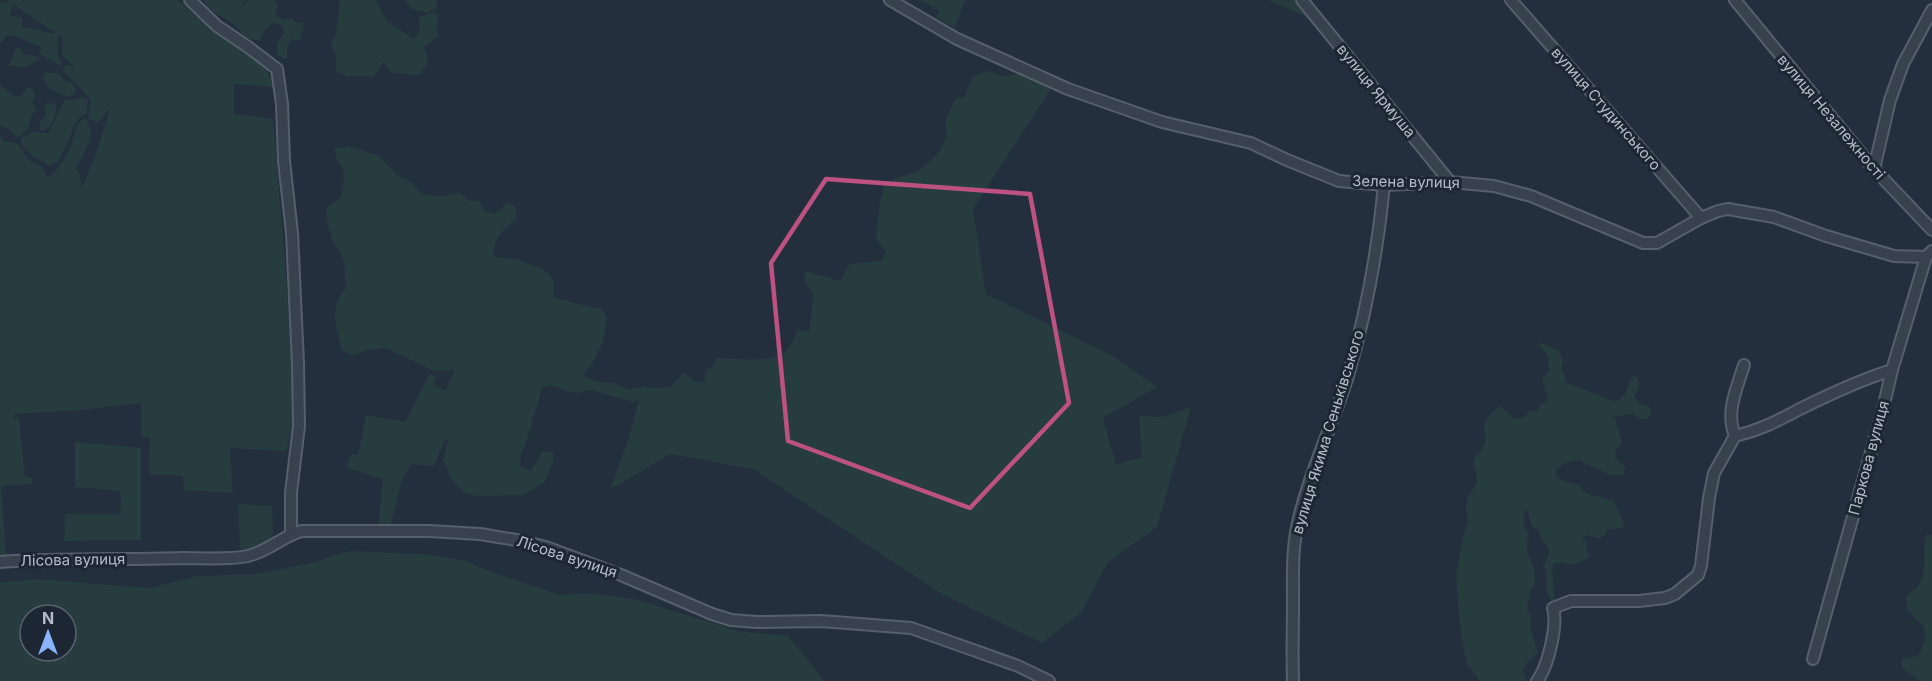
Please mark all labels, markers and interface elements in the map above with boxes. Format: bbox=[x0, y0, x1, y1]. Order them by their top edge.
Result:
street label: вулиця Ярмуша bbox=[1333, 40, 1420, 141]
street label: вулиця Студинського bbox=[1548, 43, 1665, 174]
street label: вулиця Незалежності bbox=[1774, 50, 1889, 183]
street label: Зелена вулиця bbox=[1352, 171, 1460, 192]
street label: вулиця Якима Сеньківського bbox=[1287, 328, 1368, 536]
street label: Паркова вулиця bbox=[1844, 399, 1893, 517]
street label: Лісова вулиця bbox=[515, 531, 620, 582]
street label: Лісова вулиця bbox=[21, 549, 125, 570]
north arrow bbox=[18, 603, 78, 663]
text: N bbox=[42, 608, 54, 628]

